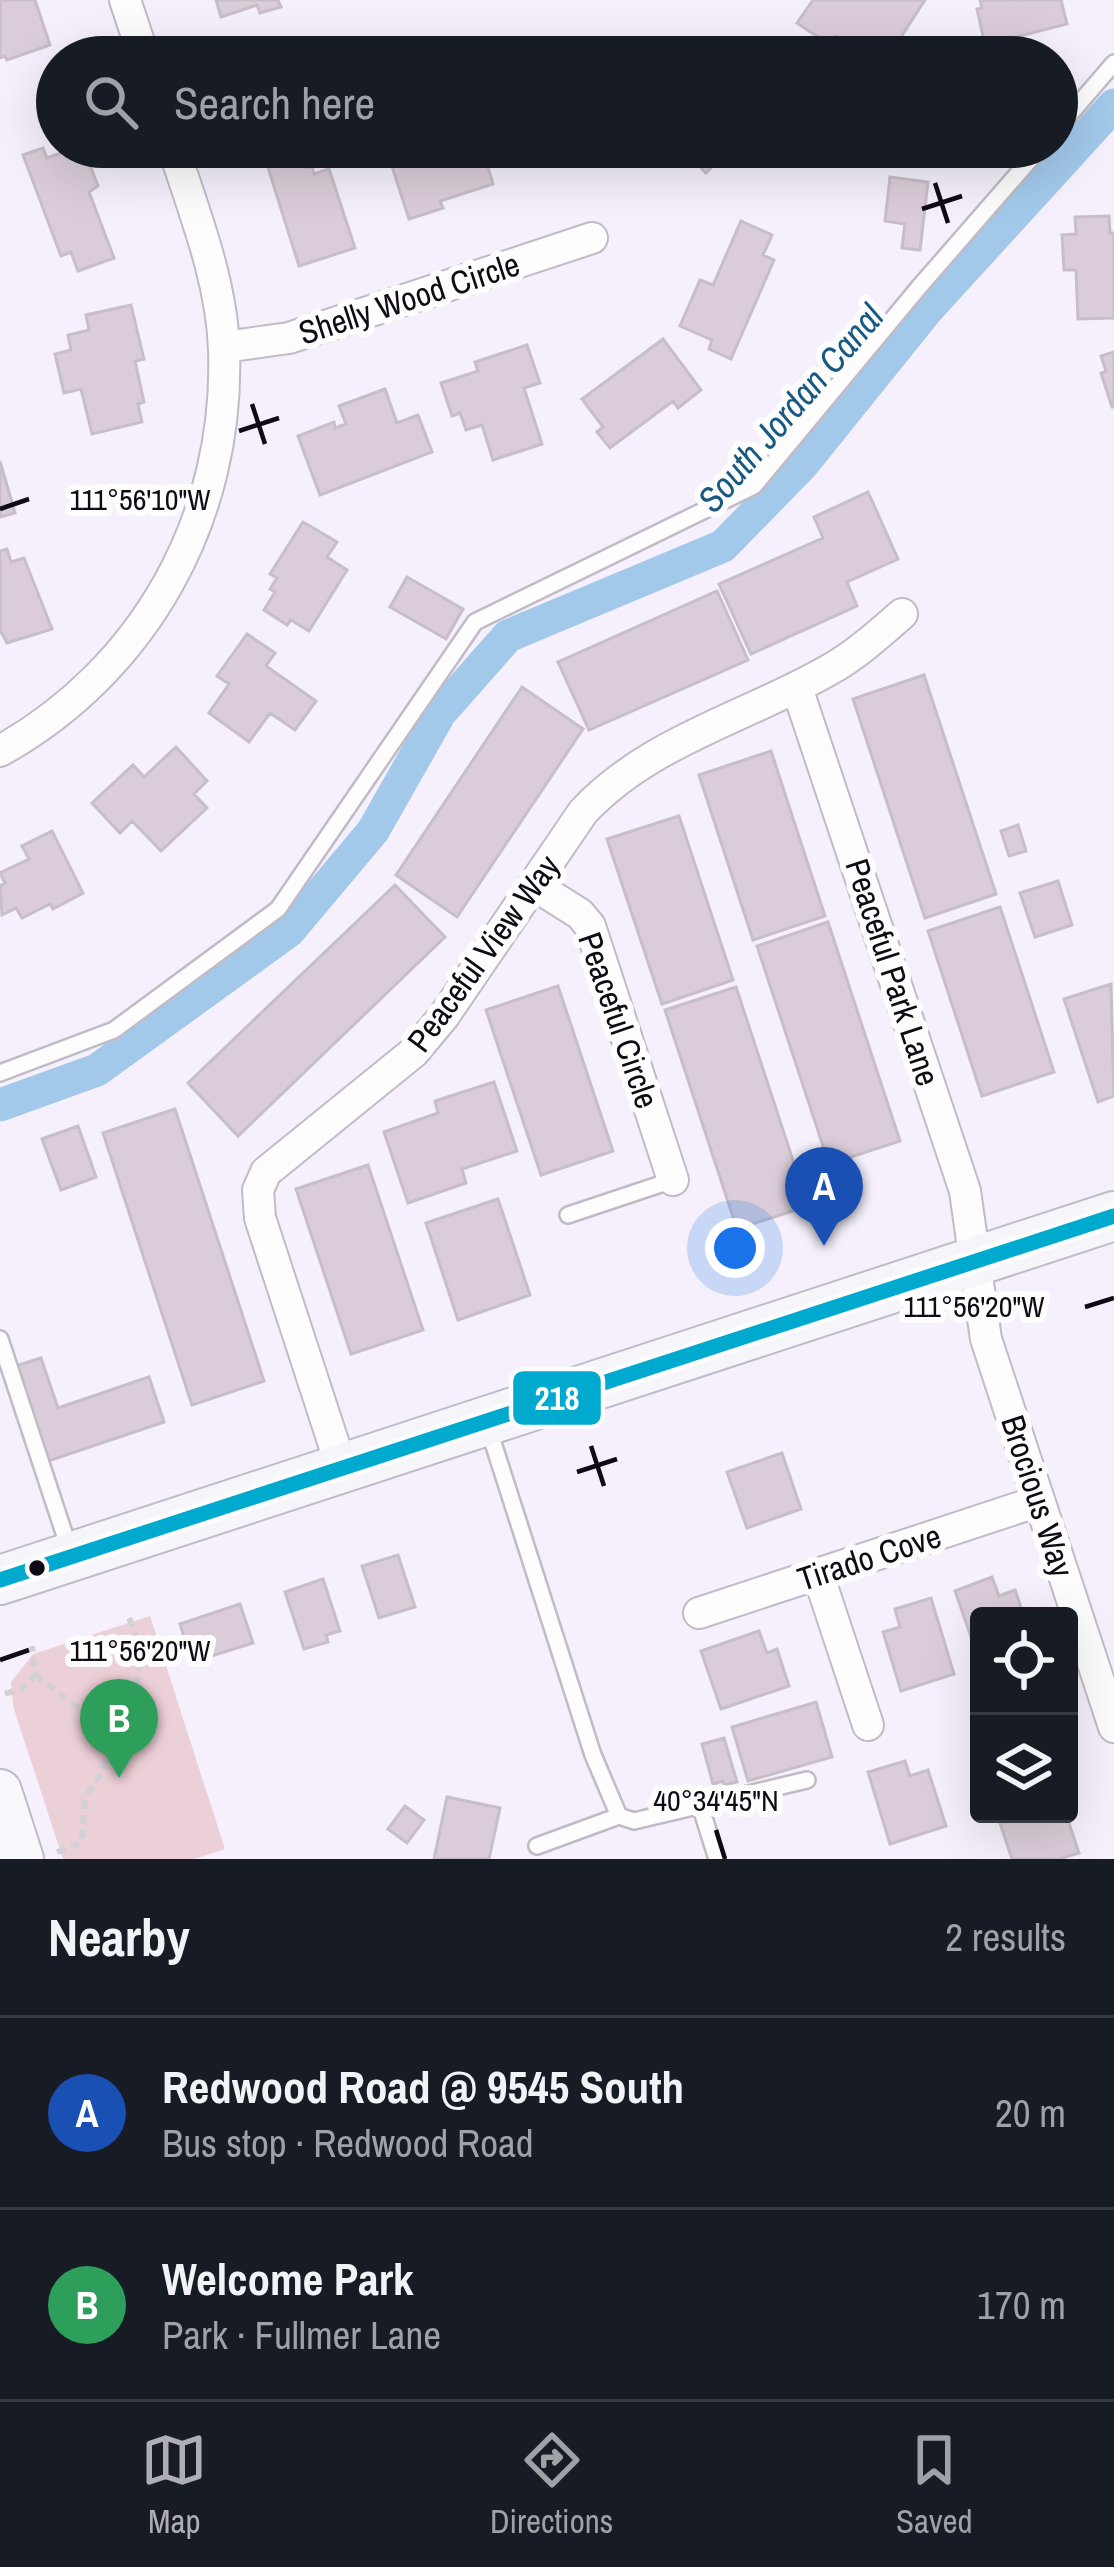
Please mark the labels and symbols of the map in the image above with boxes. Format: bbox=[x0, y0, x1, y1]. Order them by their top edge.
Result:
street label: Shelly Wood Circle bbox=[293, 242, 525, 354]
water label: South Jordan Canal bbox=[686, 293, 895, 522]
text: 111°56'10"W bbox=[70, 479, 210, 519]
street label: Peaceful View Way bbox=[397, 845, 570, 1060]
street label: Peaceful Park Lane bbox=[836, 853, 950, 1091]
street label: Peaceful Circle bbox=[568, 926, 670, 1114]
pin: A bbox=[785, 1147, 863, 1246]
your location bbox=[705, 1218, 765, 1278]
text: 111°56'20"W bbox=[904, 1286, 1044, 1326]
line badge: 218 bbox=[511, 1369, 603, 1427]
text: 218 bbox=[534, 1376, 580, 1420]
street label: Brocious Way bbox=[991, 1410, 1085, 1583]
street label: Tirado Cove bbox=[792, 1513, 946, 1601]
unlabelled marker bbox=[26, 1557, 48, 1579]
text: 111°56'20"W bbox=[70, 1630, 210, 1670]
pin: B bbox=[80, 1679, 158, 1778]
text: 40°34'45"N bbox=[653, 1780, 779, 1820]

